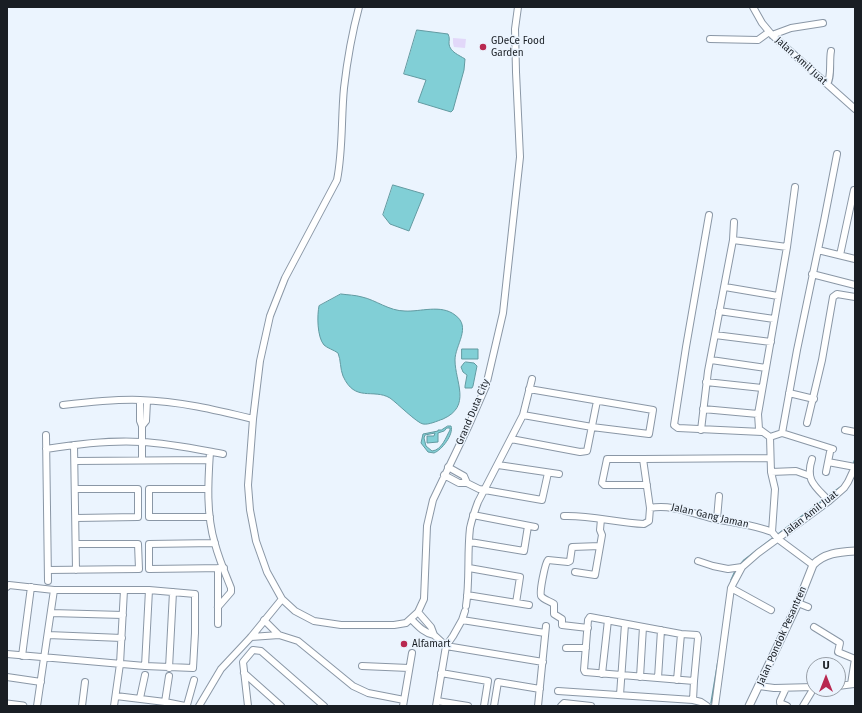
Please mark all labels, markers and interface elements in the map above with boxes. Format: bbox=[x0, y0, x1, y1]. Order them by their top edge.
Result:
place label: GDeCe Food Garden bbox=[491, 35, 545, 58]
street label: Jalan Amil Juat bbox=[773, 35, 829, 87]
marker: GDeCe Food Garden bbox=[478, 42, 488, 52]
street label: Grand Duta City bbox=[454, 377, 492, 447]
street label: Jalan Amil Juat bbox=[781, 488, 841, 538]
street label: Jalan Gang Jaman bbox=[670, 501, 750, 531]
street label: Jalan Pondok Pesantren bbox=[755, 585, 809, 687]
place label: Alfamart bbox=[412, 638, 451, 650]
marker: Alfamart bbox=[399, 639, 409, 649]
north arrow bbox=[806, 657, 846, 697]
text: U bbox=[822, 659, 830, 672]

